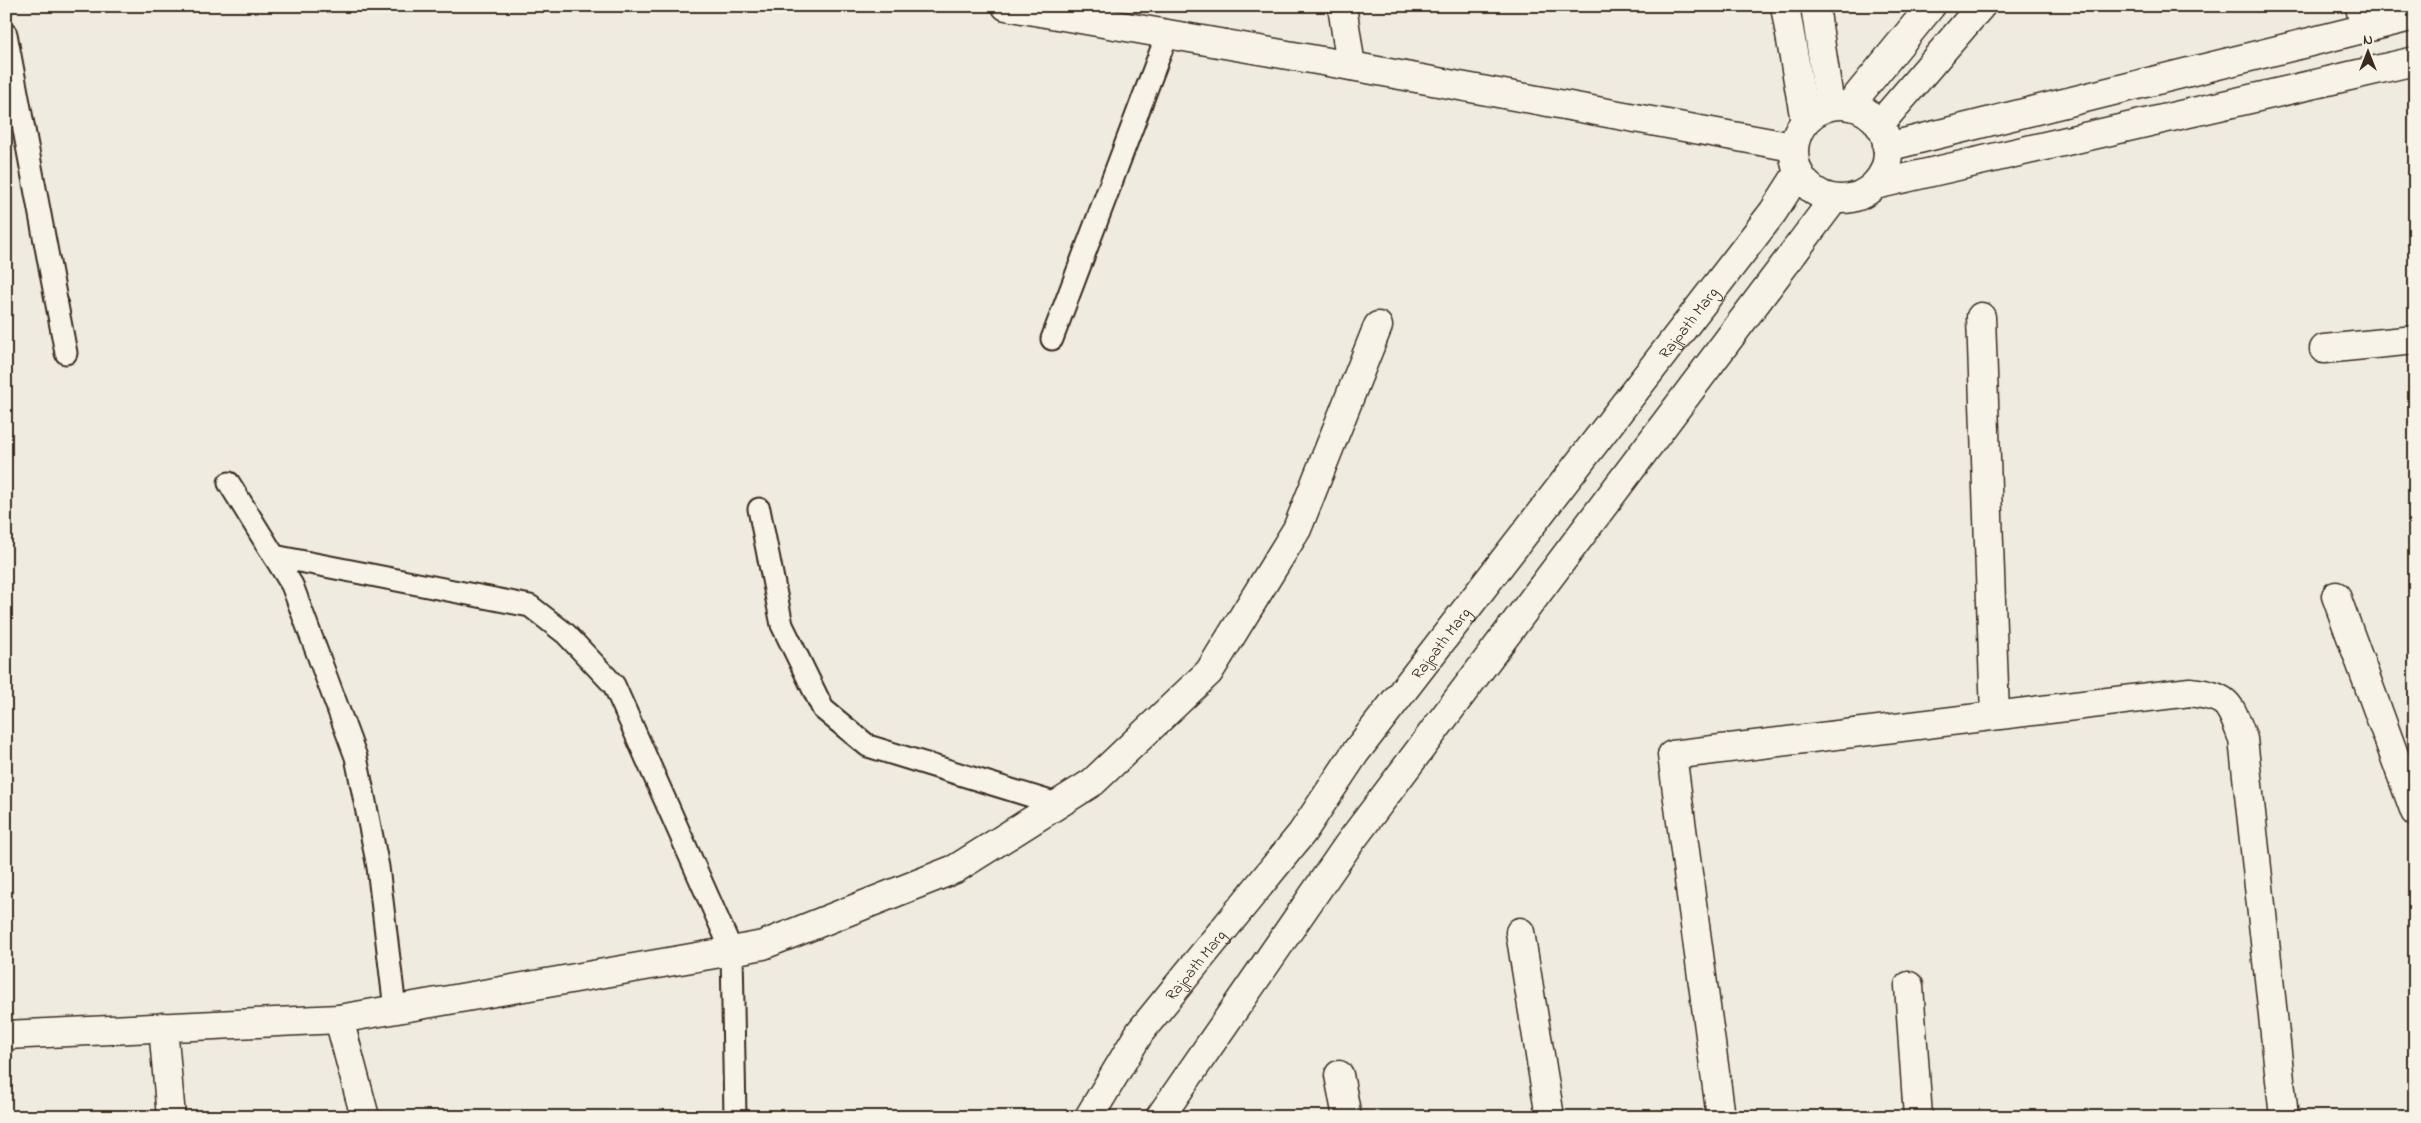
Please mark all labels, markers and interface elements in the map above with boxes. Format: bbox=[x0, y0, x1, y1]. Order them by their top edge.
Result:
north arrow bbox=[2344, 28, 2394, 78]
text: N bbox=[2363, 30, 2373, 51]
street label: Rajpath Marg bbox=[1654, 282, 1725, 365]
street label: Rajpath Marg bbox=[1406, 603, 1477, 685]
street label: Rajpath Marg bbox=[1160, 925, 1233, 1007]

